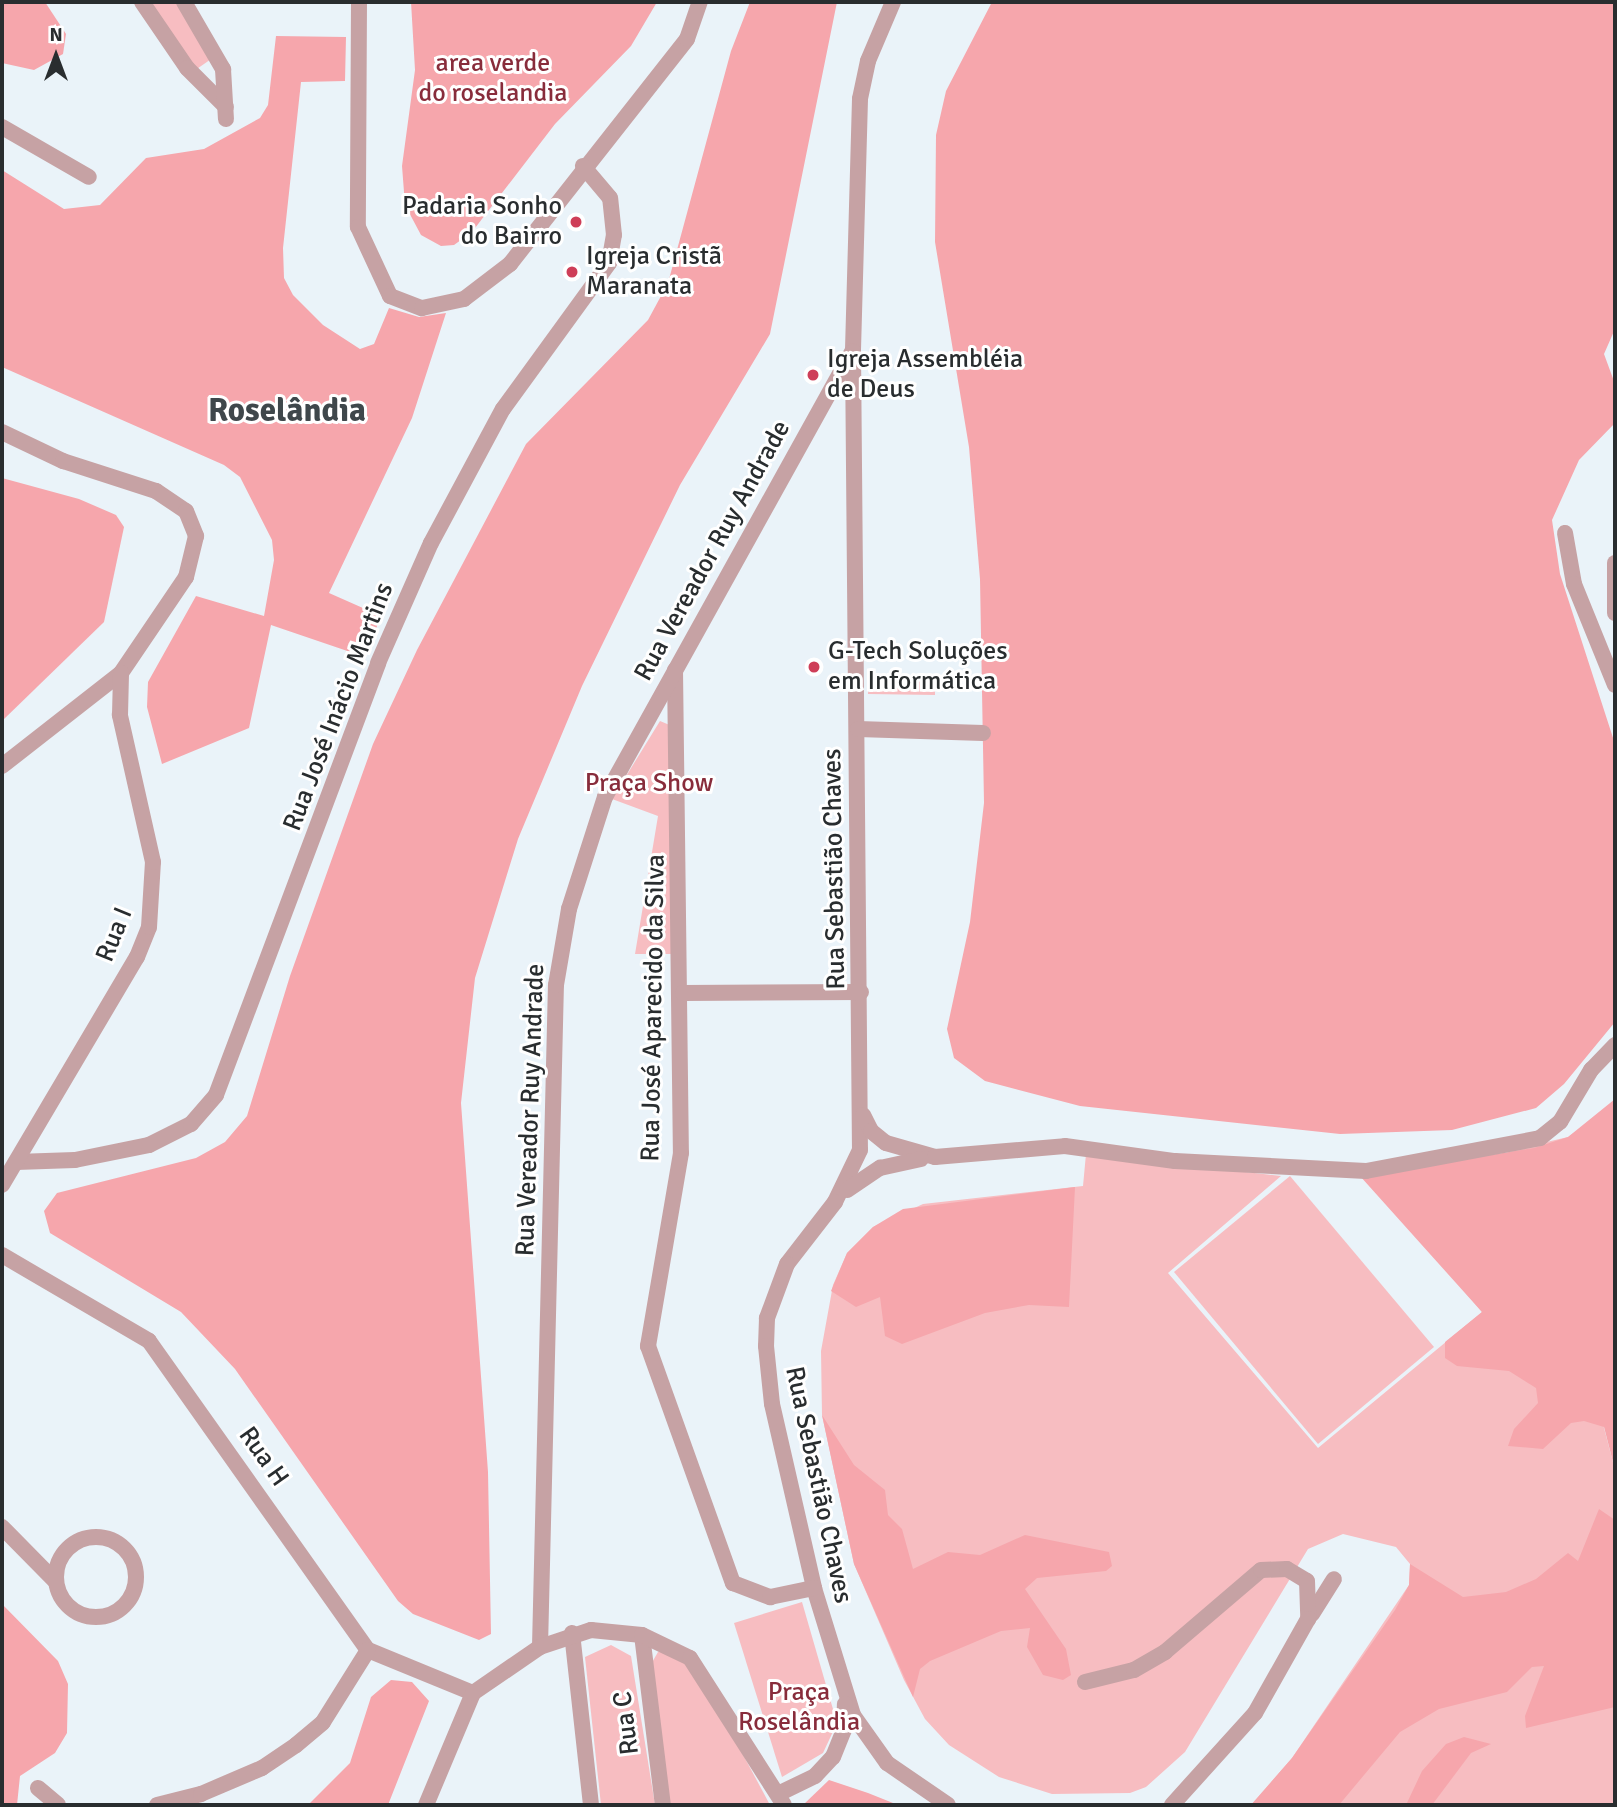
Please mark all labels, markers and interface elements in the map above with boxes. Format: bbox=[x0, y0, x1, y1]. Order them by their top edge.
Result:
north arrow bbox=[21, 21, 91, 91]
text: N bbox=[49, 23, 63, 47]
park label: area verde do roselandia bbox=[419, 48, 567, 110]
place label: Padaria Sonho do Bairro bbox=[402, 191, 562, 252]
marker: Padaria Sonho do Bairro bbox=[568, 214, 584, 230]
place label: Igreja Cristã Maranata bbox=[586, 241, 722, 302]
marker: Igreja Cristã Maranata bbox=[564, 264, 580, 280]
place label: Igreja Assembléia de Deus bbox=[827, 344, 1023, 406]
marker: Igreja Assembléia de Deus bbox=[805, 367, 821, 383]
district label: Roselândia bbox=[208, 391, 366, 431]
street label: Rua Vereador Ruy Andrade bbox=[628, 415, 798, 687]
street label: Rua José Inácio Martins bbox=[277, 578, 401, 836]
place label: G-Tech Soluções em Informática bbox=[828, 636, 1008, 698]
marker: G-Tech Soluções em Informática bbox=[806, 659, 822, 675]
street label: Rua Sebastião Chaves bbox=[817, 748, 853, 990]
park label: Praça Show bbox=[585, 768, 713, 800]
street label: Rua José Aparecido da Silva bbox=[636, 854, 672, 1162]
street label: Rua I bbox=[90, 903, 140, 967]
street label: Rua Vereador Ruy Andrade bbox=[510, 963, 552, 1257]
street label: Rua Sebastião Chaves bbox=[778, 1364, 858, 1606]
street label: Rua H bbox=[231, 1421, 295, 1493]
park label: Praça Roselândia bbox=[738, 1677, 860, 1738]
street label: Rua C bbox=[608, 1689, 646, 1757]

